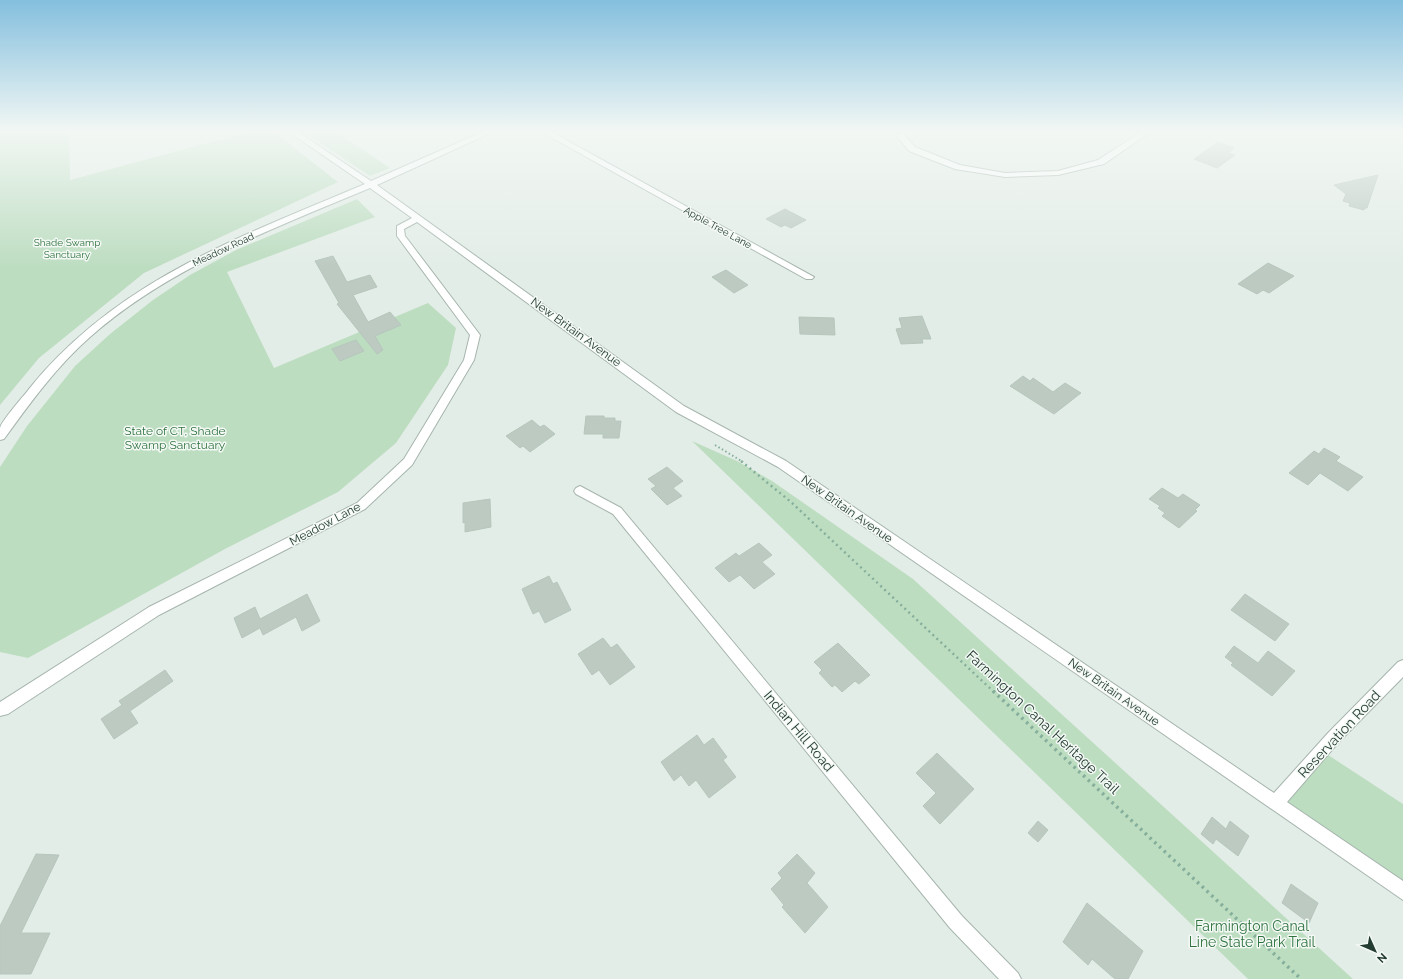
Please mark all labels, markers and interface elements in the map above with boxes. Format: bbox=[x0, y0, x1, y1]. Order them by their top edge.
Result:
street label: Apple Tree Lane bbox=[682, 204, 754, 251]
street label: Meadow Road bbox=[191, 230, 256, 268]
park label: Shade Swamp Sanctuary bbox=[34, 237, 100, 260]
street label: New Britain Avenue bbox=[528, 295, 624, 369]
park label: State of CT, Shade Swamp Sanctuary bbox=[124, 424, 226, 452]
street label: New Britain Avenue bbox=[799, 472, 895, 546]
street label: Meadow Lane bbox=[287, 499, 363, 549]
street label: Farmington Canal Heritage Trail bbox=[963, 647, 1123, 797]
street label: New Britain Avenue bbox=[1066, 655, 1162, 729]
street label: Indian Hill Road bbox=[761, 687, 837, 775]
street label: Reservation Road bbox=[1295, 687, 1383, 781]
park label: Farmington Canal Line State Park Trail bbox=[1189, 918, 1315, 950]
north arrow bbox=[1355, 931, 1395, 971]
text: N bbox=[1374, 950, 1389, 965]

